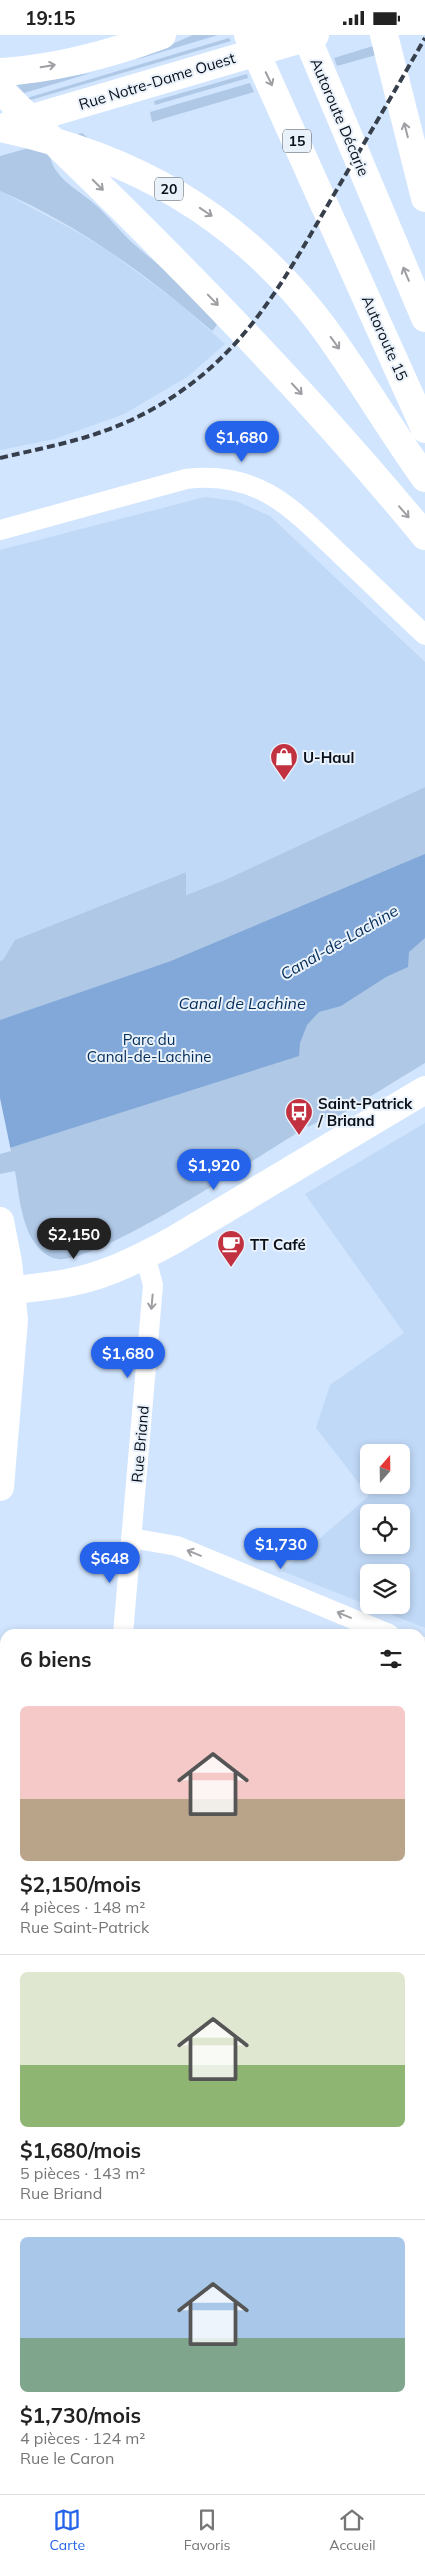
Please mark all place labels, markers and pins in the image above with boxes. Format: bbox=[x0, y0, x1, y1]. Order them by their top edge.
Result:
pin: $1,680 bbox=[201, 421, 283, 463]
shop icon: U-Haul bbox=[269, 742, 299, 781]
place label: U-Haul bbox=[303, 748, 354, 767]
place label: Saint-Patrick / Briand bbox=[317, 1094, 413, 1130]
bus stop icon: Saint-Patrick / Briand bbox=[284, 1097, 314, 1136]
pin: $1,920 bbox=[173, 1149, 255, 1191]
pin: $2,150 bbox=[33, 1217, 115, 1260]
cafe icon: TT Café bbox=[216, 1229, 246, 1268]
place label: TT Café bbox=[250, 1235, 306, 1254]
pin: $1,680 bbox=[87, 1337, 169, 1379]
pin: $1,730 bbox=[240, 1527, 322, 1570]
pin: $648 bbox=[80, 1541, 140, 1584]

